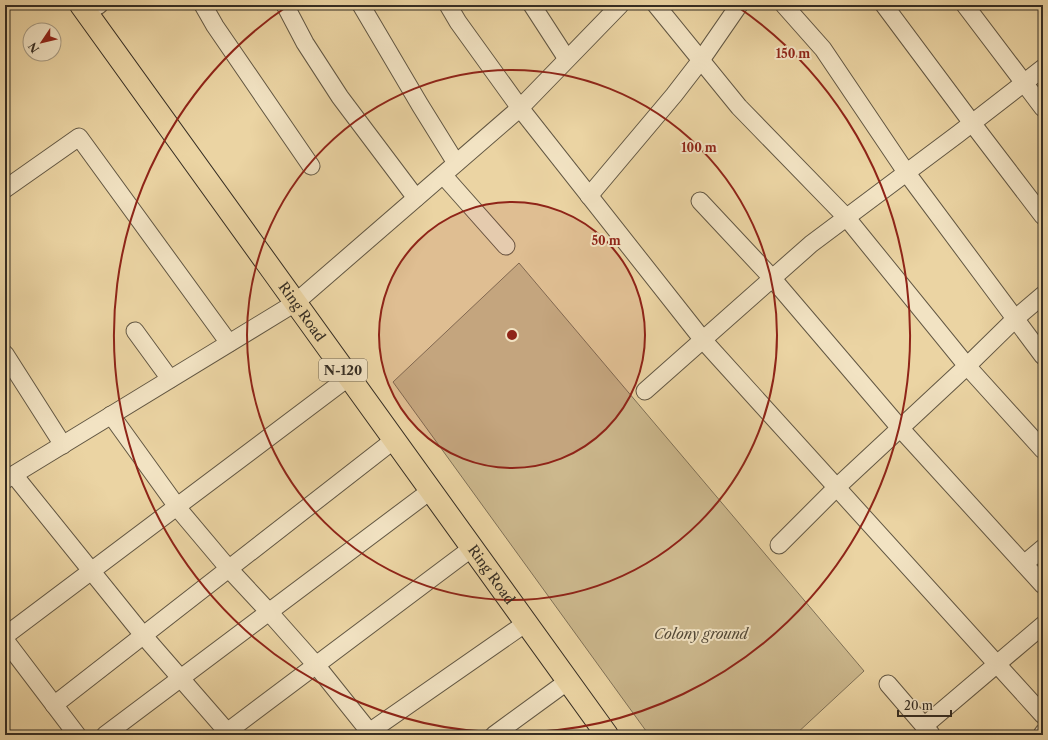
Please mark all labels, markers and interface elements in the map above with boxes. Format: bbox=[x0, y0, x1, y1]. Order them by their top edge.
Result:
north arrow bbox=[22, 22, 62, 62]
text: N bbox=[25, 39, 42, 56]
text: 150 m bbox=[776, 46, 810, 61]
text: 100 m bbox=[681, 140, 717, 155]
text: 50 m bbox=[591, 233, 621, 248]
street label: Ring Road bbox=[274, 278, 330, 345]
centre of rings bbox=[505, 328, 519, 342]
road number: N-120 bbox=[319, 359, 367, 381]
street label: Ring Road bbox=[464, 541, 519, 608]
park label: Colony ground bbox=[654, 625, 750, 643]
scale bar bbox=[898, 692, 951, 718]
text: 20 m bbox=[904, 698, 933, 713]

